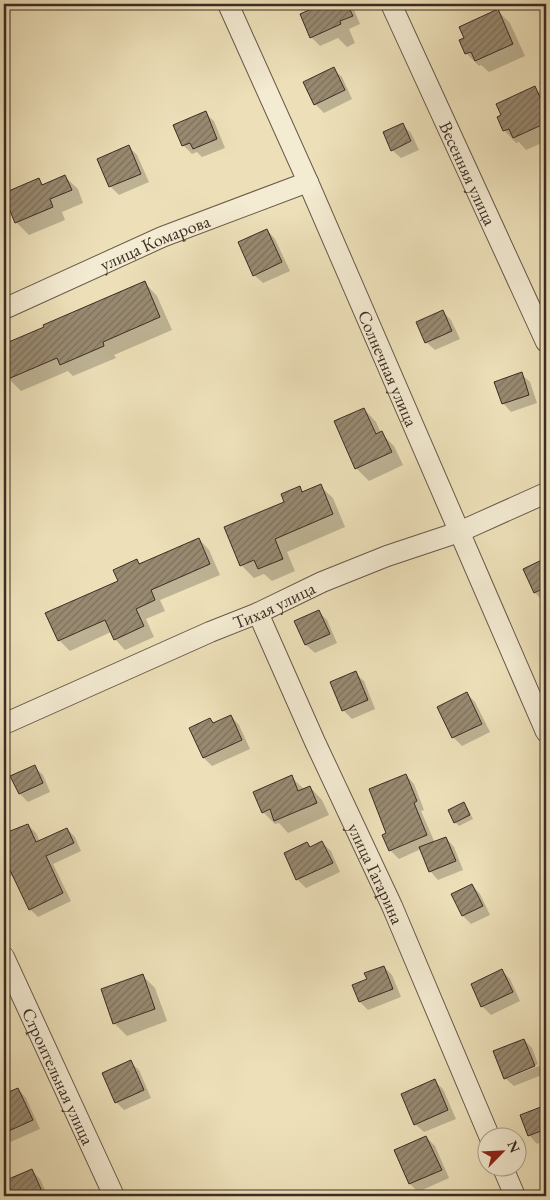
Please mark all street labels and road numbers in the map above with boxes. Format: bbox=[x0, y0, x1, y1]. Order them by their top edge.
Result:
street label: Весенняя улица bbox=[435, 117, 503, 229]
street label: улица Комарова bbox=[96, 208, 214, 275]
street label: Солнечная улица bbox=[353, 306, 424, 431]
street label: Тихая улица bbox=[229, 575, 319, 633]
street label: улица Гагарина bbox=[343, 819, 410, 928]
street label: Строительная улица bbox=[17, 1004, 101, 1149]

